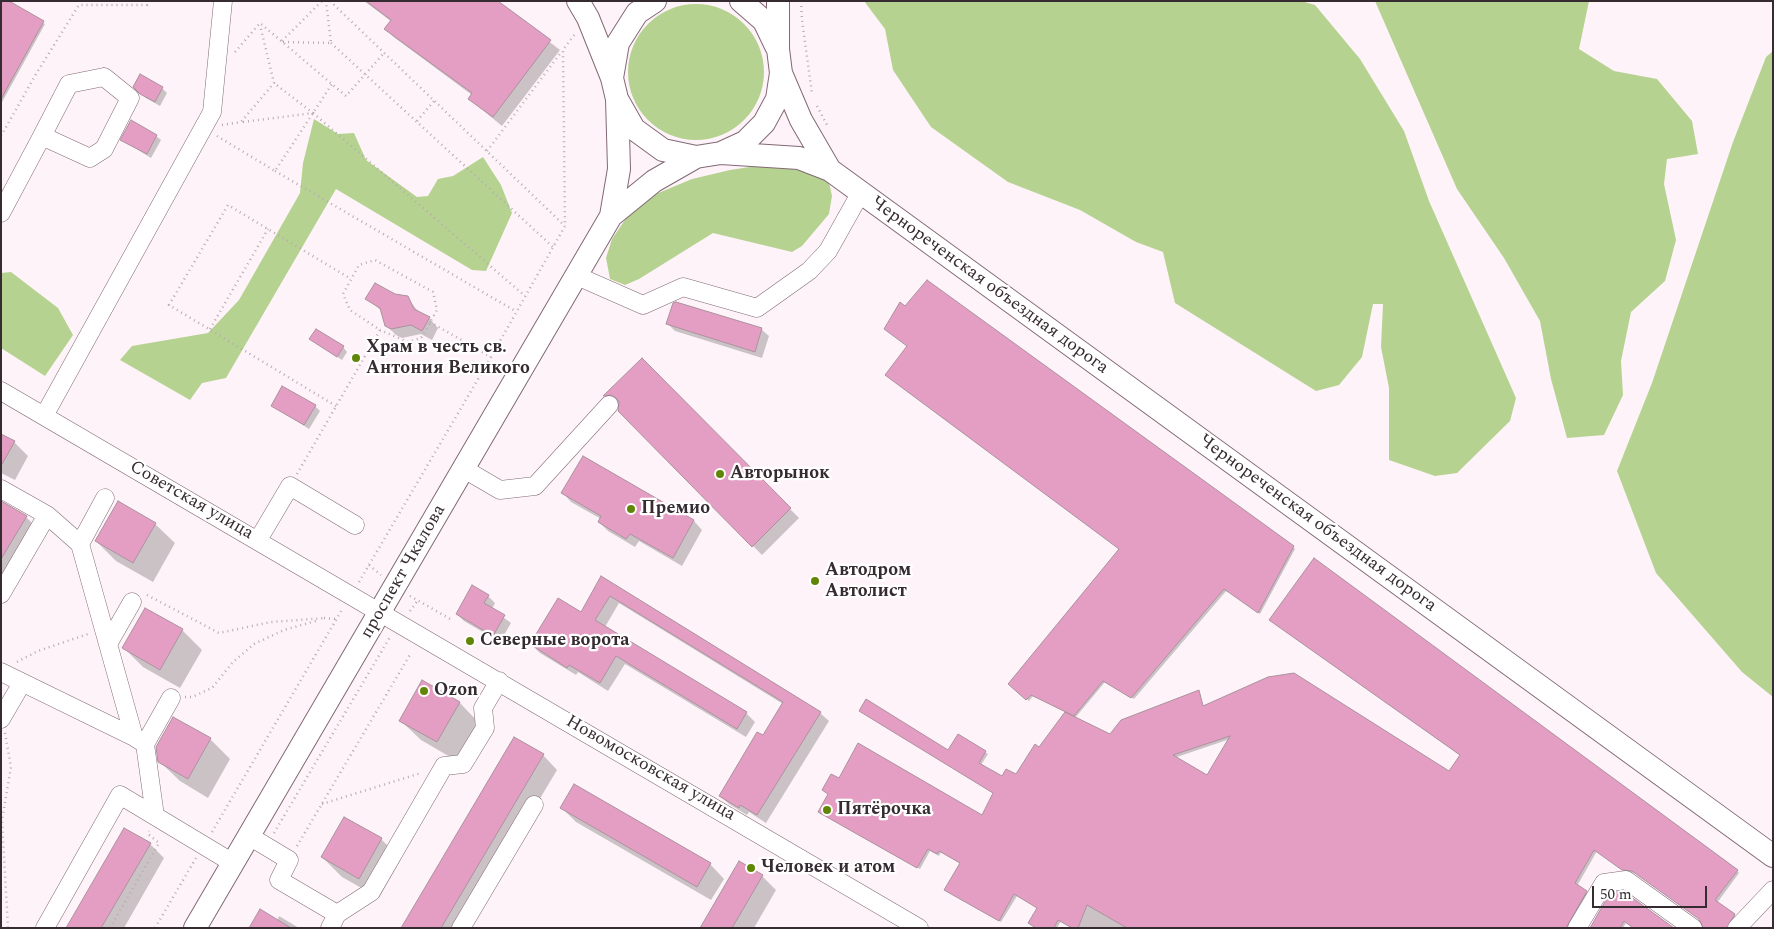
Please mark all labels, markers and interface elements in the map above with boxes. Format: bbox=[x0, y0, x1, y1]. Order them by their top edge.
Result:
street label: Чернореченская объездная дорога bbox=[866, 193, 1112, 379]
place label: Храм в честь св. Антония Великого bbox=[366, 337, 530, 379]
marker: Храм в честь св. Антония Великого bbox=[350, 352, 362, 364]
street label: Чернореченская объездная дорога bbox=[1194, 431, 1440, 617]
street label: Советская улица bbox=[125, 457, 257, 545]
place label: Авторынок bbox=[730, 463, 830, 485]
marker: Авторынок bbox=[714, 468, 726, 480]
place label: Премио bbox=[641, 498, 710, 520]
street label: проспект Чкалова bbox=[357, 501, 451, 643]
marker: Премио bbox=[625, 503, 637, 515]
place label: Автодром Автолист bbox=[825, 560, 911, 602]
marker: Автодром Автолист bbox=[809, 575, 821, 587]
place label: Северные ворота bbox=[480, 630, 629, 652]
marker: Северные ворота bbox=[464, 635, 476, 647]
place label: Ozon bbox=[434, 680, 478, 702]
marker: Ozon bbox=[418, 685, 430, 697]
street label: Новомосковская улица bbox=[561, 712, 739, 826]
place label: Пятёрочка bbox=[837, 799, 931, 821]
marker: Пятёрочка bbox=[821, 804, 833, 816]
place label: Человек и атом bbox=[761, 857, 895, 879]
marker: Человек и атом bbox=[745, 862, 757, 874]
scale bar bbox=[1594, 876, 1709, 908]
text: 50 m bbox=[1600, 883, 1632, 906]

